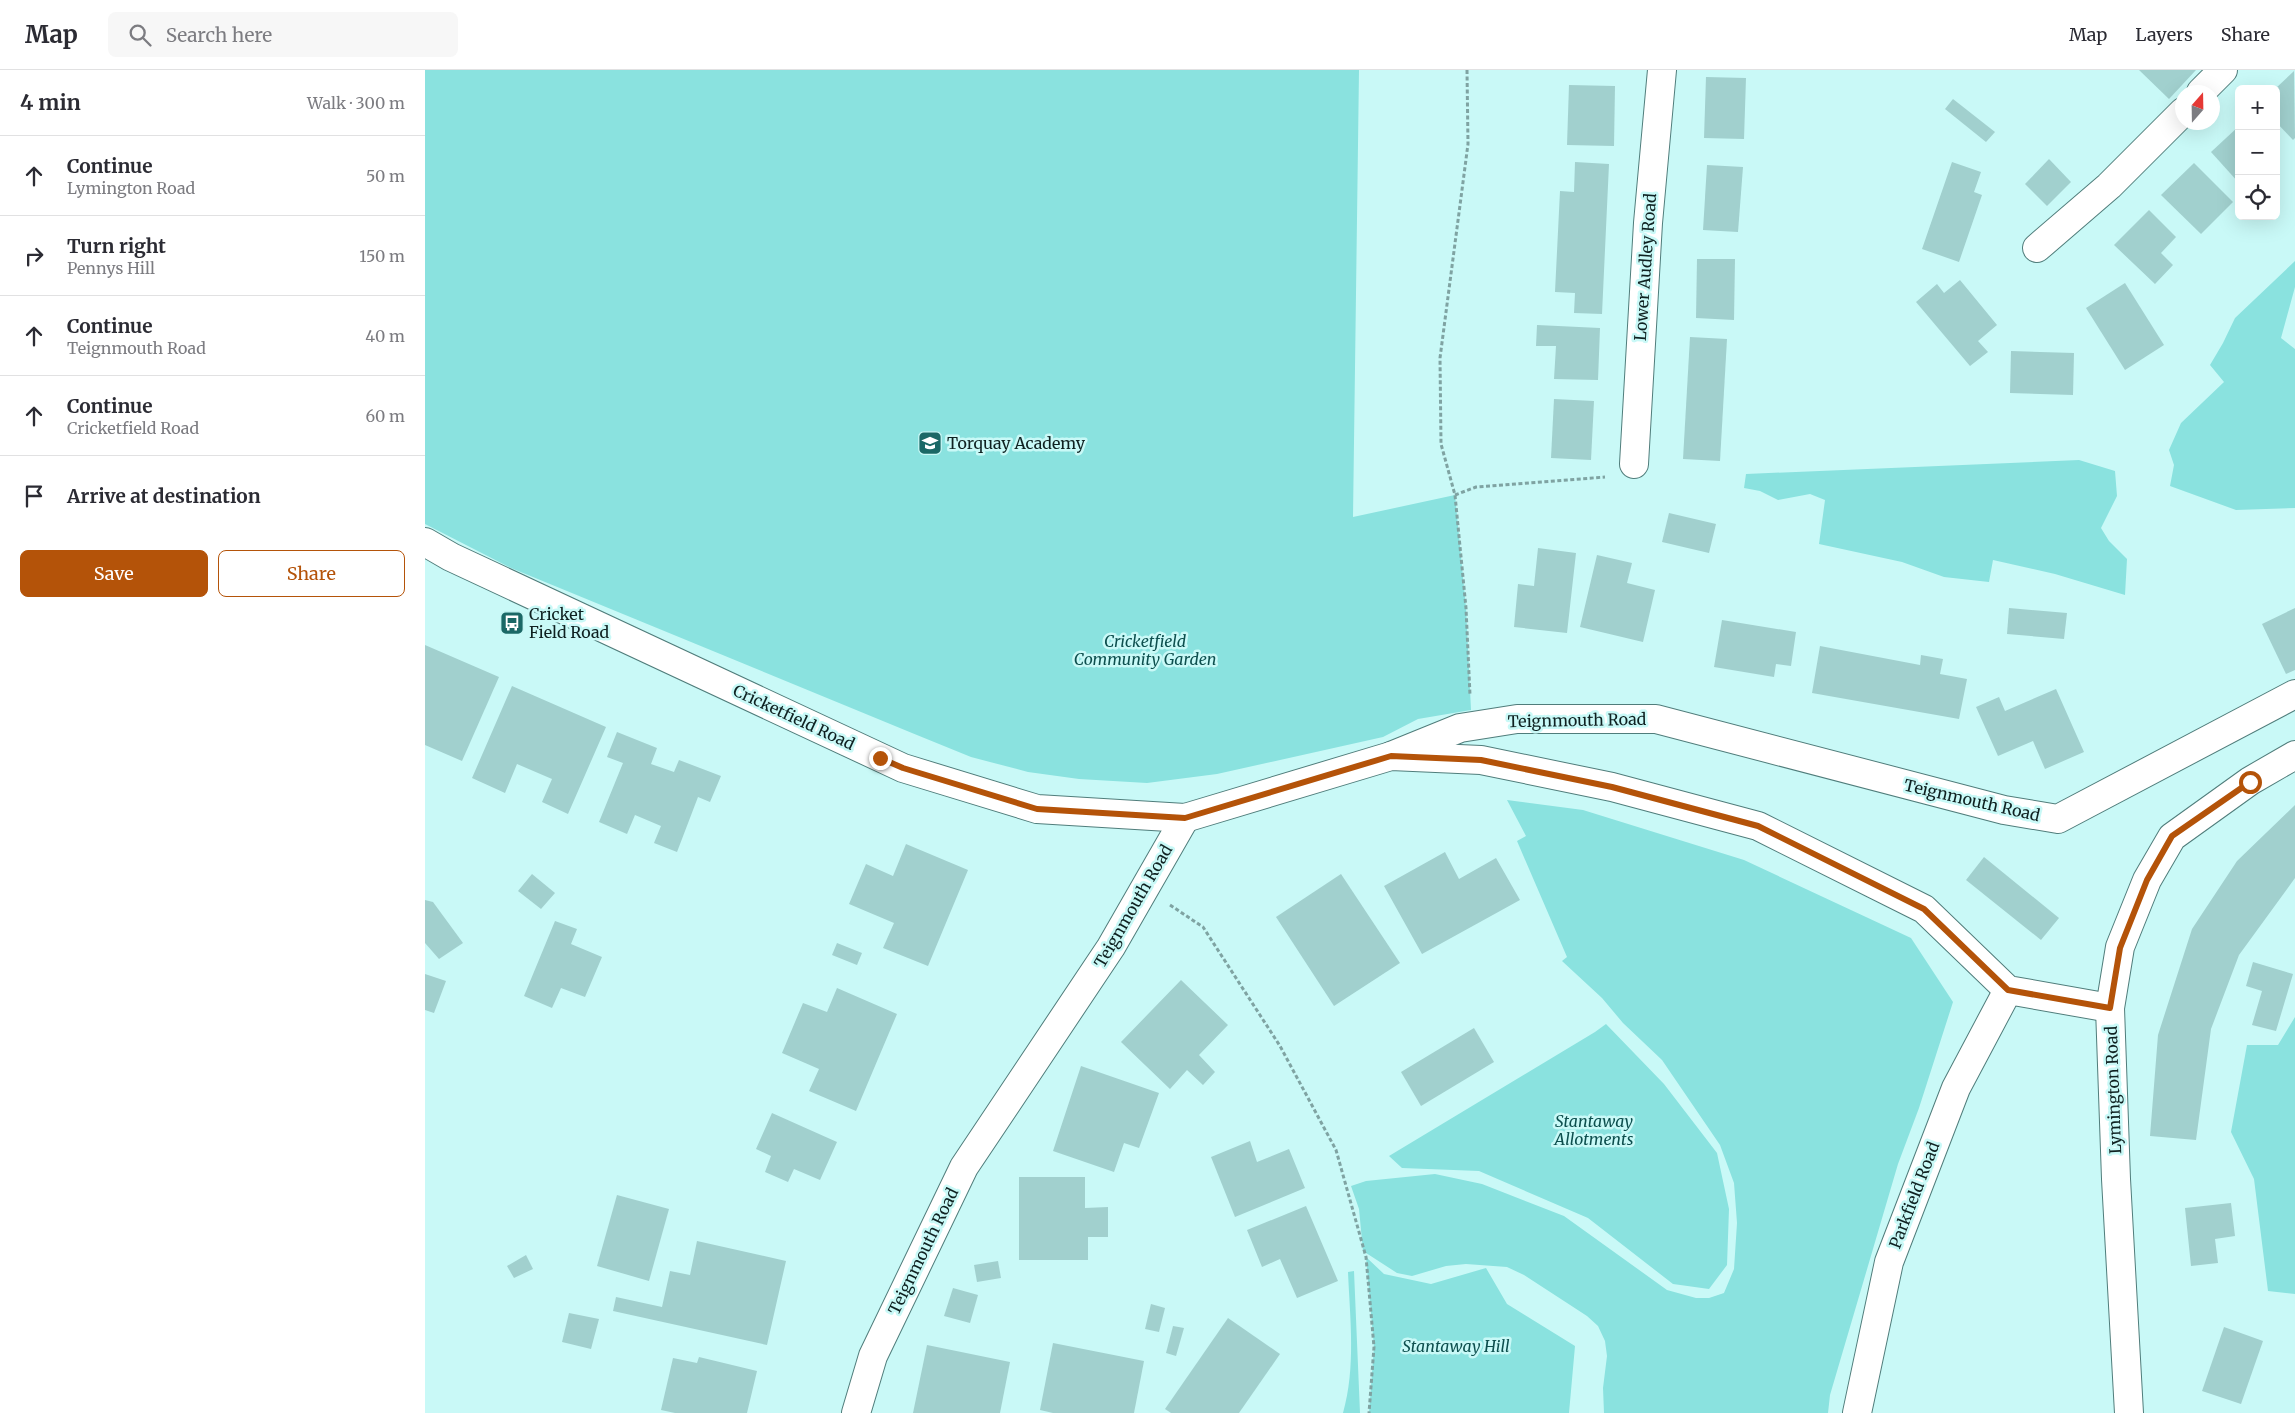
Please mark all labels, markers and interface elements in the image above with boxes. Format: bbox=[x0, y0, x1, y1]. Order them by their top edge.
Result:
search box bbox=[108, 12, 458, 57]
text: Map bbox=[25, 19, 78, 50]
icon: search bbox=[126, 21, 154, 49]
text: Search here bbox=[166, 23, 272, 47]
text: Map bbox=[2069, 23, 2107, 46]
text: Layers bbox=[2135, 23, 2193, 46]
text: Share bbox=[2221, 23, 2270, 46]
north arrow bbox=[2175, 85, 2220, 130]
map controls bbox=[2235, 85, 2280, 220]
button: + bbox=[2235, 85, 2280, 130]
text: 4 min bbox=[20, 89, 81, 116]
text: Walk · 300 m bbox=[307, 93, 405, 113]
button: − bbox=[2235, 130, 2280, 175]
text: Continue bbox=[67, 154, 153, 178]
icon: ahead bbox=[20, 162, 48, 190]
text: 50 m bbox=[366, 166, 405, 186]
button: locate bbox=[2235, 175, 2280, 220]
text: Lymington Road bbox=[67, 178, 195, 198]
street label: Lower Audley Road bbox=[1630, 192, 1660, 342]
text: Turn right bbox=[67, 234, 166, 258]
icon: right bbox=[20, 242, 48, 270]
text: 150 m bbox=[359, 246, 405, 266]
text: Pennys Hill bbox=[67, 258, 155, 278]
text: Continue bbox=[67, 314, 153, 338]
icon: ahead bbox=[20, 322, 48, 350]
text: 40 m bbox=[365, 326, 405, 346]
text: Teignmouth Road bbox=[67, 338, 206, 358]
text: Continue bbox=[67, 394, 153, 418]
icon: ahead bbox=[20, 402, 48, 430]
text: 60 m bbox=[365, 406, 405, 426]
text: Cricketfield Road bbox=[67, 418, 199, 438]
school or university icon: Torquay Academy bbox=[917, 430, 943, 456]
place label: Torquay Academy bbox=[947, 433, 1086, 453]
icon: arrive bbox=[20, 482, 48, 510]
text: Arrive at destination bbox=[67, 484, 261, 508]
button: Save bbox=[20, 550, 208, 597]
button: Share bbox=[218, 550, 405, 597]
place label: Cricket Field Road bbox=[529, 604, 610, 642]
bus stop icon: Cricket Field Road bbox=[499, 610, 525, 636]
park label: Cricketfield Community Garden bbox=[1074, 631, 1216, 669]
street label: Cricketfield Road bbox=[730, 680, 858, 754]
street label: Teignmouth Road bbox=[1507, 709, 1647, 731]
route end bbox=[869, 747, 892, 770]
route start bbox=[2239, 771, 2262, 794]
street label: Teignmouth Road bbox=[1902, 775, 2042, 825]
street label: Teignmouth Road bbox=[1090, 841, 1177, 971]
street label: Lymington Road bbox=[2101, 1025, 2125, 1154]
park label: Stantaway Allotments bbox=[1553, 1111, 1634, 1149]
street label: Parkfield Road bbox=[1884, 1139, 1944, 1251]
street label: Teignmouth Road bbox=[884, 1184, 963, 1318]
park label: Stantaway Hill bbox=[1402, 1336, 1510, 1356]

